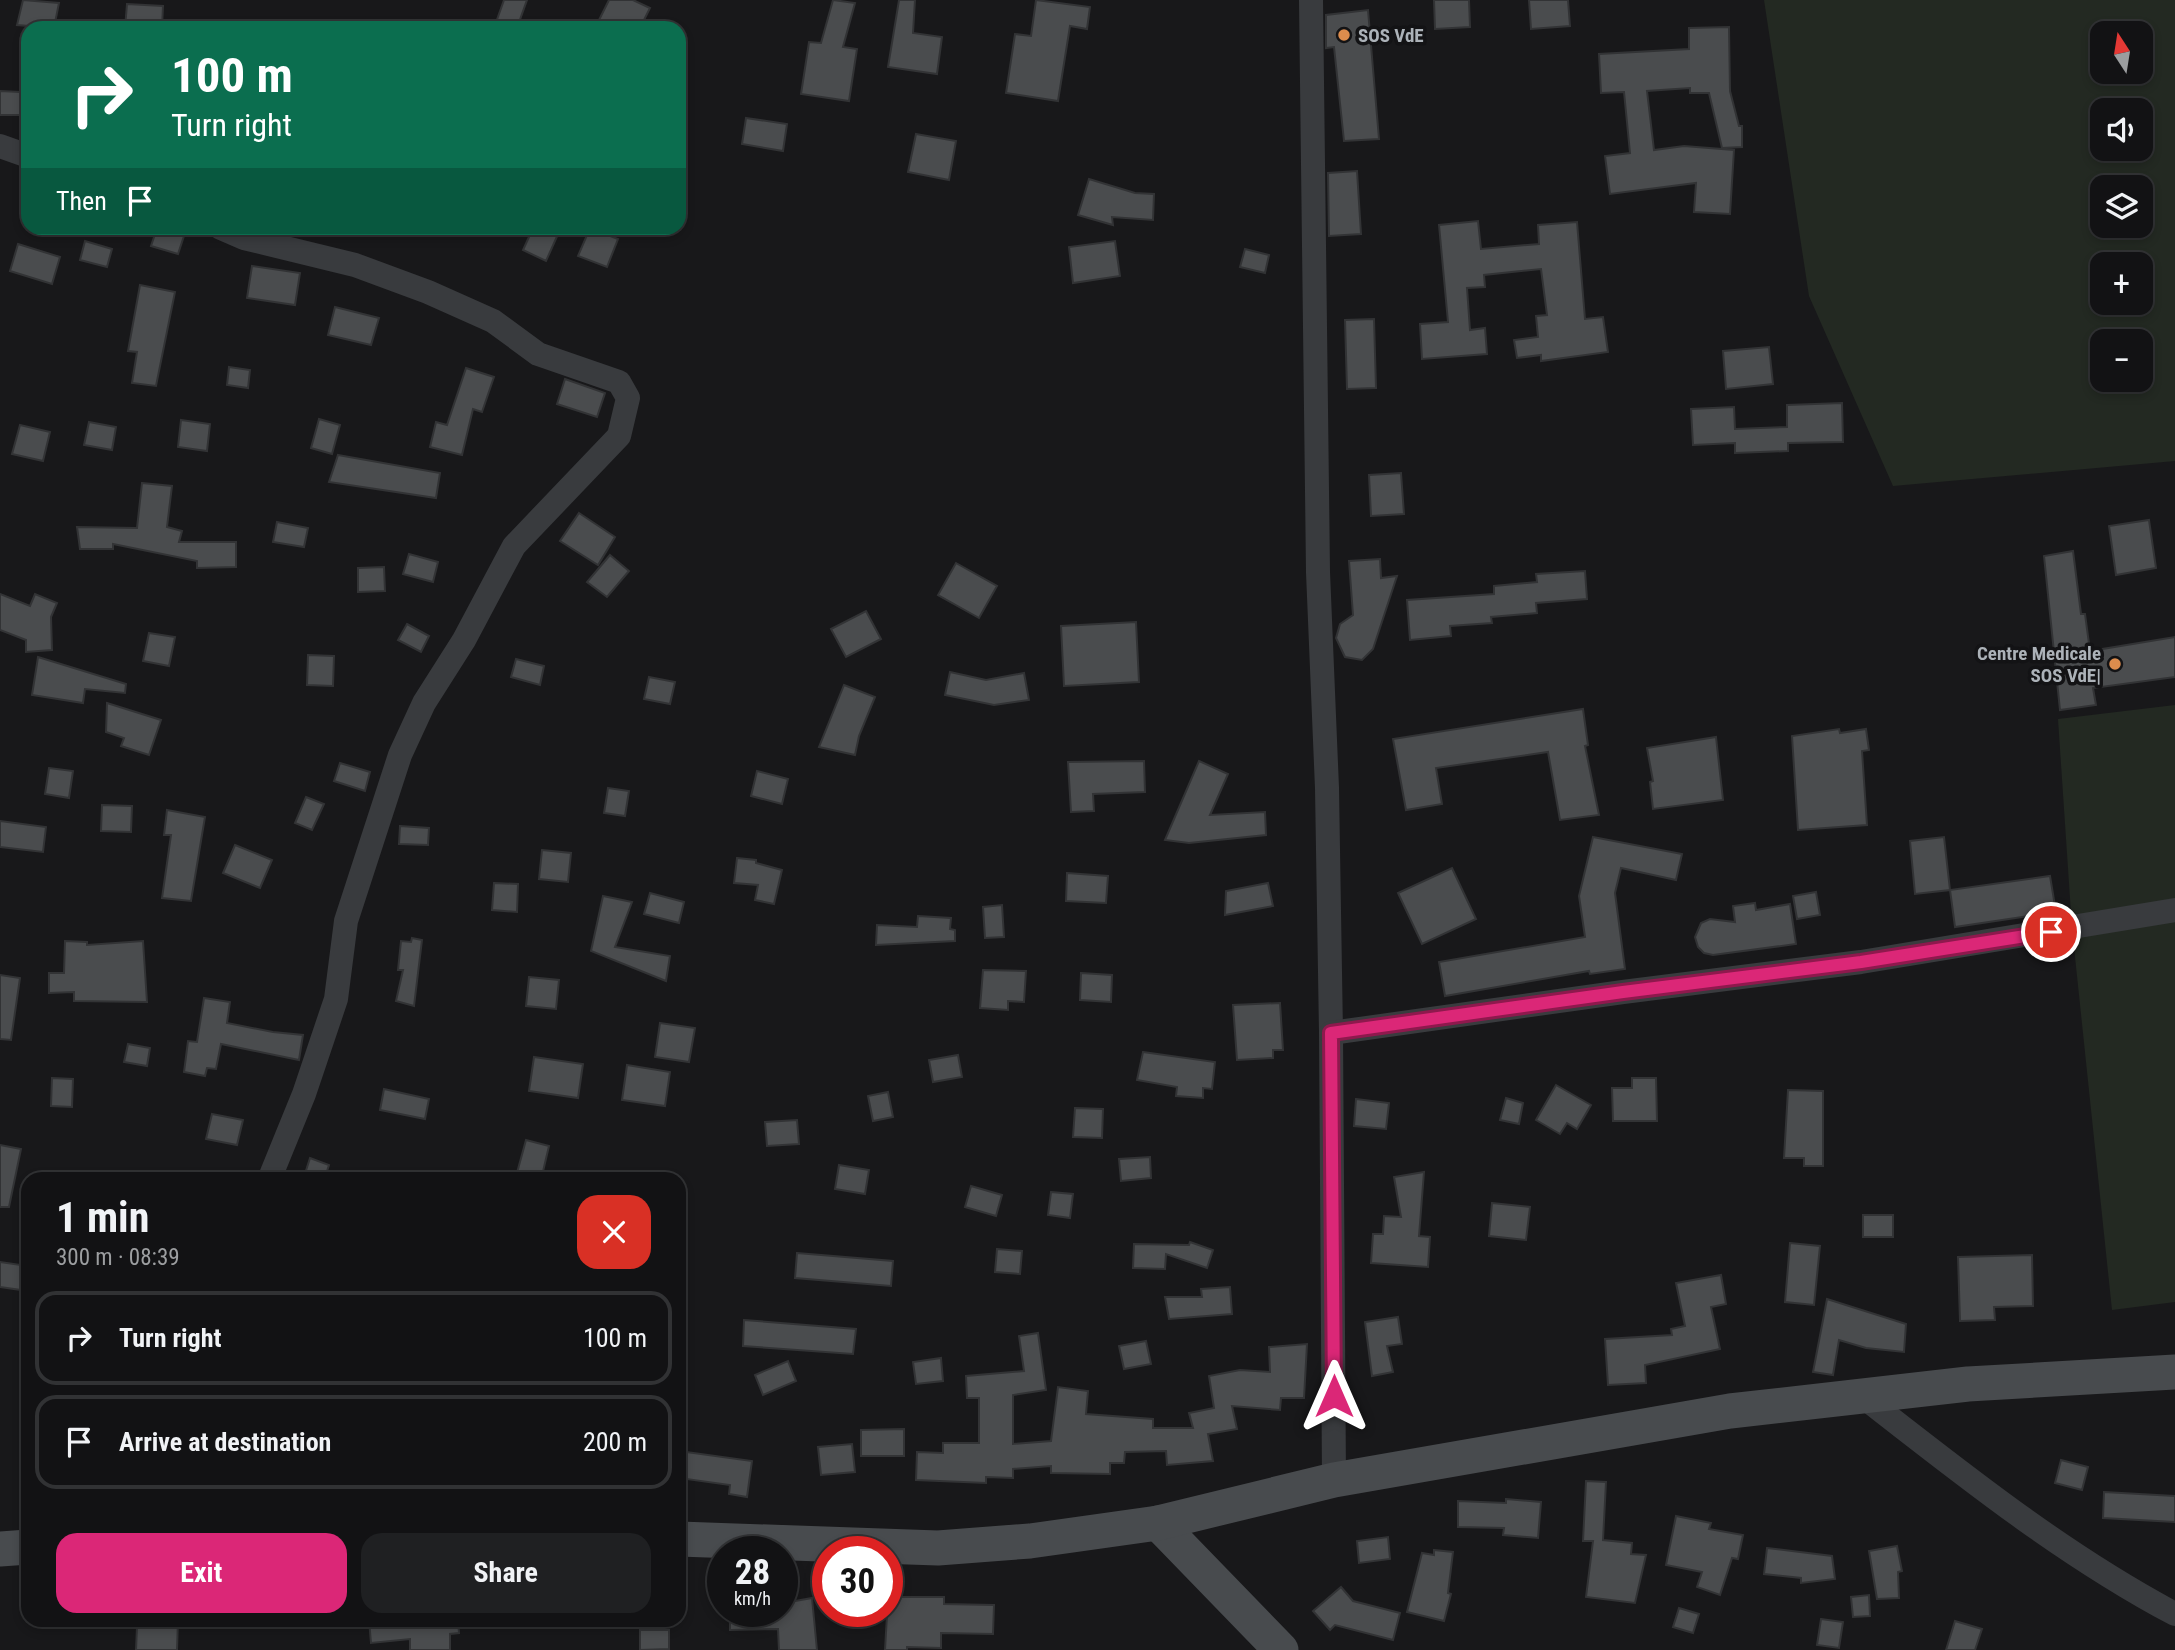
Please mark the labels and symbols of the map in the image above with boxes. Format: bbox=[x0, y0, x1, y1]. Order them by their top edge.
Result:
north arrow bbox=[2090, 21, 2152, 84]
place label: SOS VdE bbox=[1358, 24, 1424, 47]
marker: SOS VdE bbox=[1336, 27, 1352, 43]
place label: Centre Medicale SOS VdE| bbox=[1977, 642, 2101, 687]
marker: Centre Medicale SOS VdE| bbox=[2107, 656, 2123, 672]
pin bbox=[2021, 902, 2081, 962]
position arrow bbox=[1297, 1359, 1371, 1433]
speed limit sign: 30 bbox=[812, 1536, 903, 1627]

